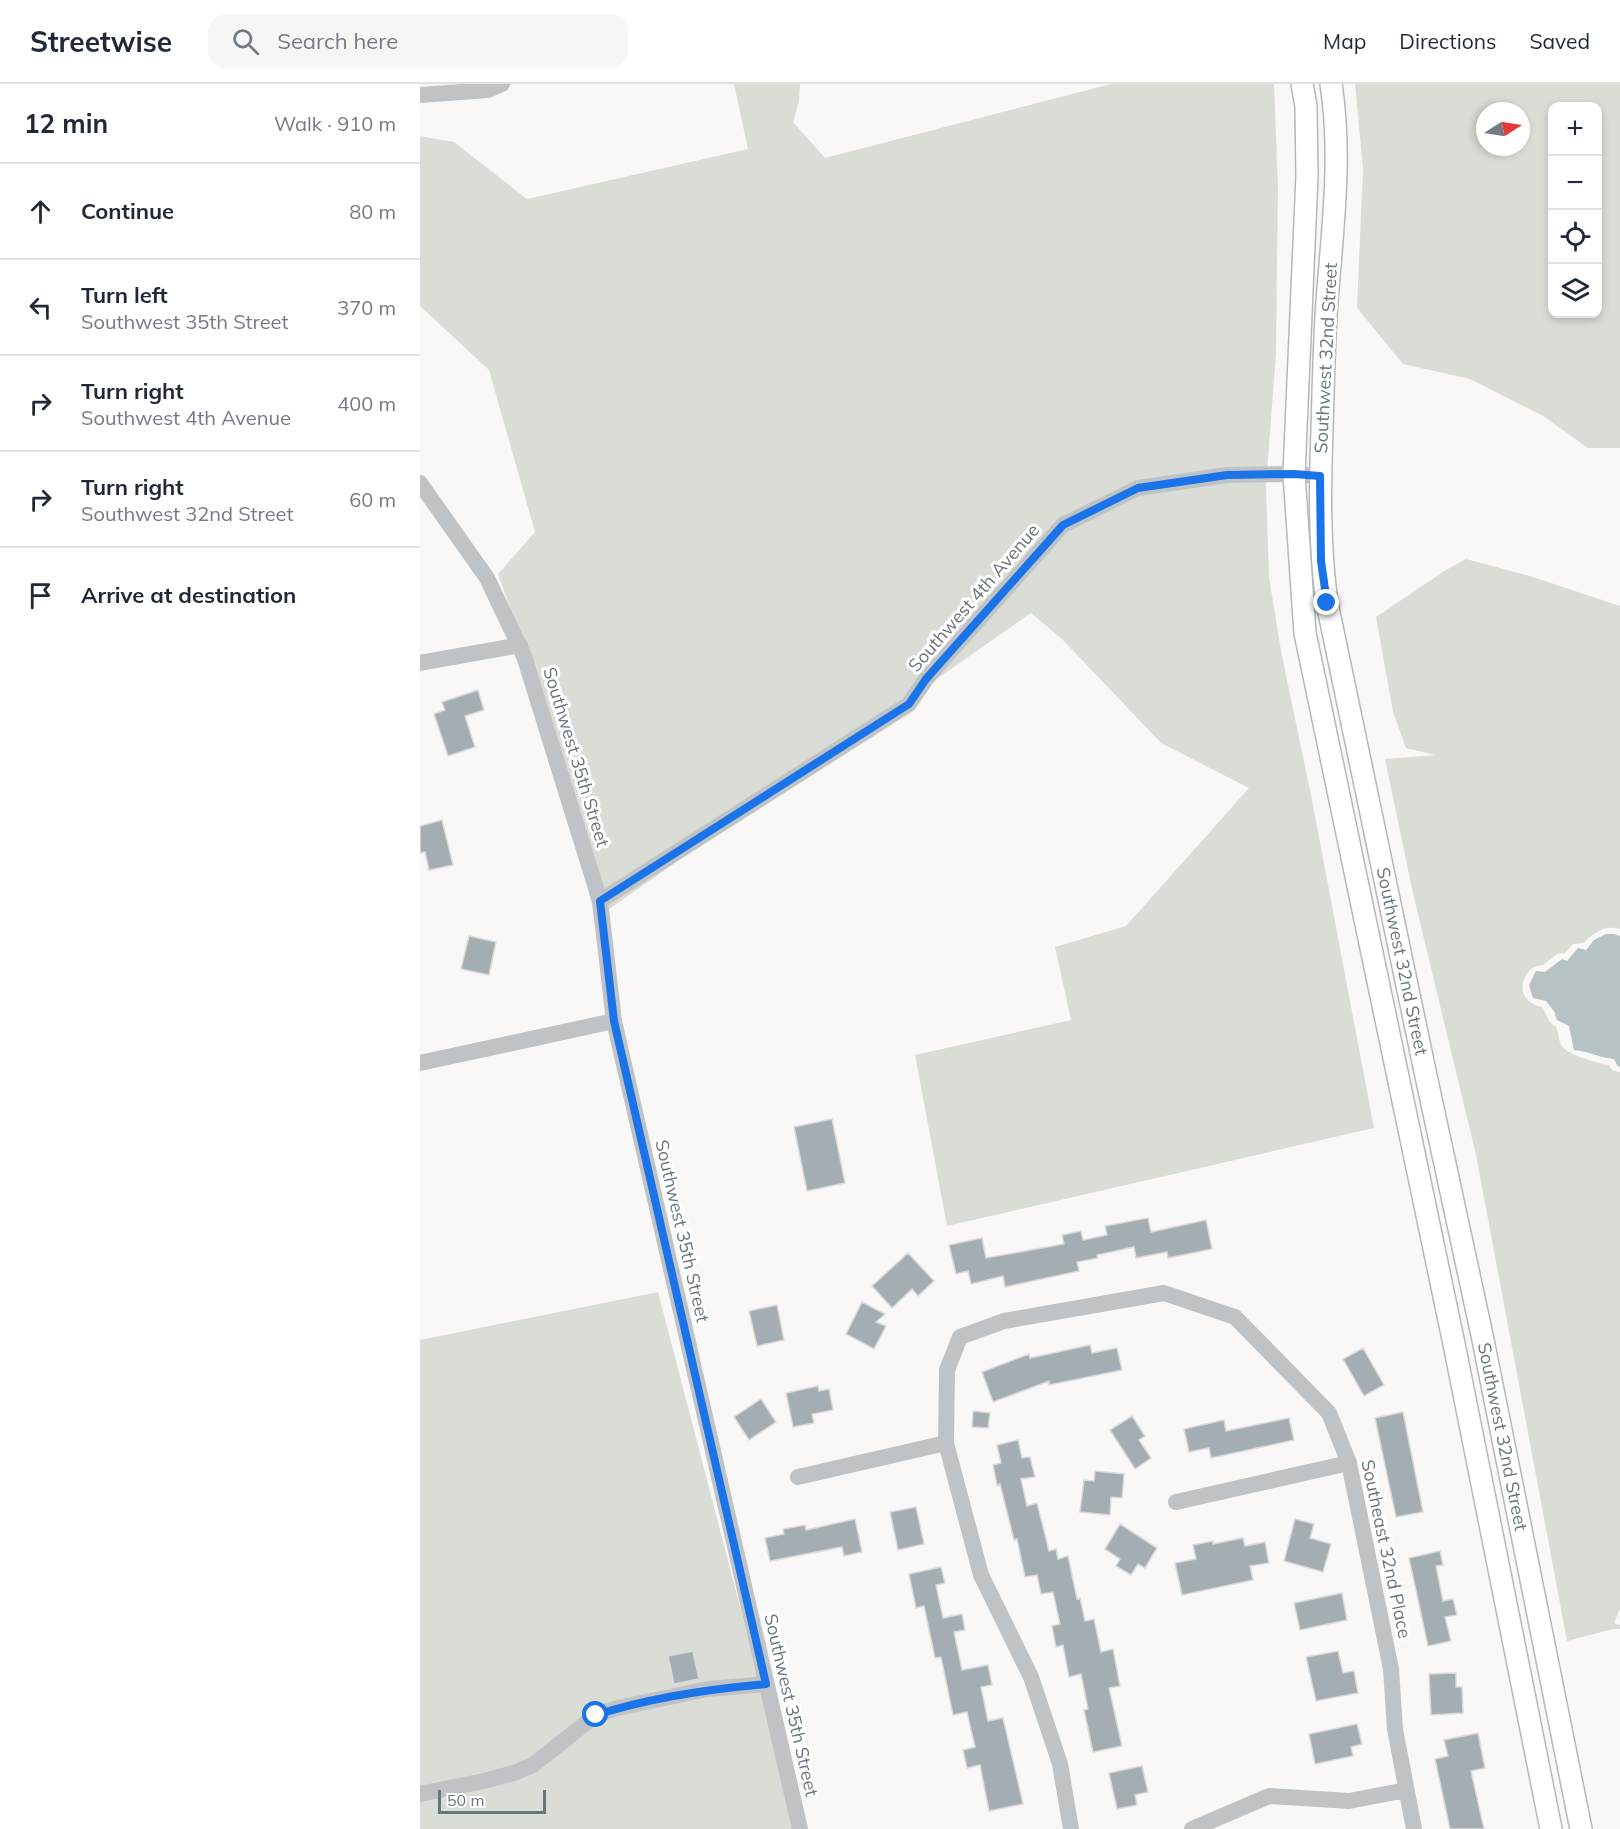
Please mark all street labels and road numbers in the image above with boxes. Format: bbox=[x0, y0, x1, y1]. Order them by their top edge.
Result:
street label: Southwest 32nd Street bbox=[1309, 262, 1342, 454]
street label: Southwest 4th Avenue bbox=[903, 519, 1044, 676]
street label: Southwest 35th Street bbox=[538, 664, 615, 849]
street label: Southwest 32nd Street bbox=[1372, 865, 1433, 1057]
street label: Southwest 35th Street bbox=[650, 1137, 715, 1324]
street label: Southwest 32nd Street bbox=[1473, 1341, 1533, 1533]
street label: Southeast 32nd Place bbox=[1356, 1457, 1417, 1640]
street label: Southwest 35th Street bbox=[759, 1611, 824, 1798]

